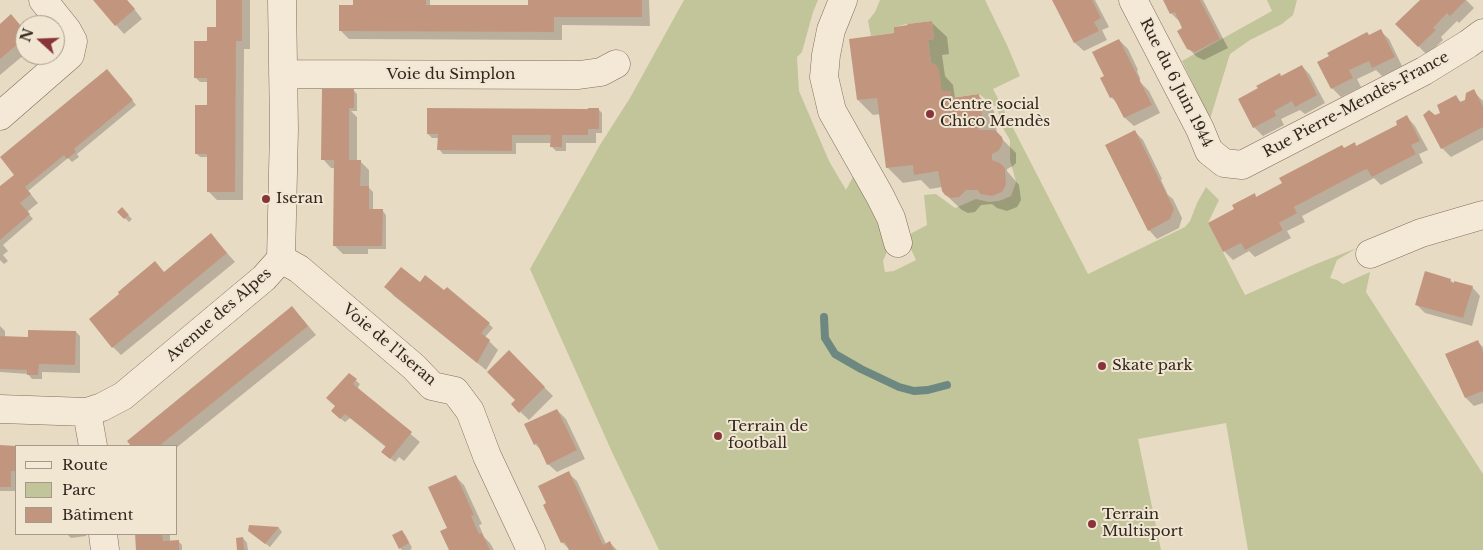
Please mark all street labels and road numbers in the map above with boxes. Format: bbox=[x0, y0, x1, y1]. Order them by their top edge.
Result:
street label: Rue du 6 Juin 1944 bbox=[1136, 15, 1216, 151]
street label: Rue Pierre-Mendès-France bbox=[1260, 48, 1452, 162]
street label: Voie du Simplon bbox=[387, 66, 515, 84]
street label: Avenue des Alpes bbox=[163, 264, 275, 366]
street label: Voie de l'Iseran bbox=[338, 301, 440, 389]

